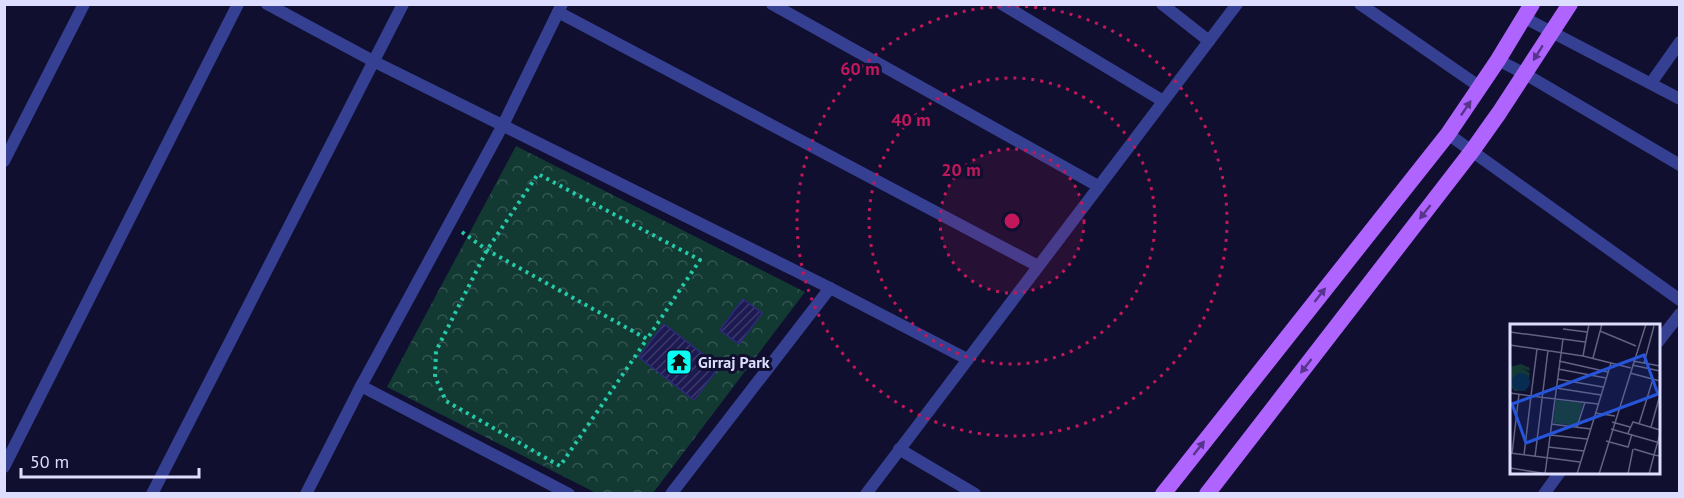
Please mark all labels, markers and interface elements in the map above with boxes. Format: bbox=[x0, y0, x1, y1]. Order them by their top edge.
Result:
one-way arrow bbox=[1532, 45, 1543, 61]
text: 60 m bbox=[840, 57, 880, 80]
one-way arrow bbox=[1460, 100, 1472, 116]
text: 40 m bbox=[891, 108, 931, 131]
text: 20 m bbox=[941, 158, 981, 181]
one-way arrow bbox=[1418, 204, 1431, 220]
centre of rings bbox=[1002, 211, 1022, 231]
one-way arrow bbox=[1314, 287, 1327, 303]
inset map bbox=[1510, 324, 1660, 474]
temple icon: Girraj Park bbox=[664, 347, 694, 377]
place label: Girraj Park bbox=[698, 352, 770, 372]
one-way arrow bbox=[1300, 359, 1312, 374]
one-way arrow bbox=[1193, 440, 1205, 455]
scale bar bbox=[21, 441, 200, 479]
text: 50 m bbox=[30, 450, 69, 473]

